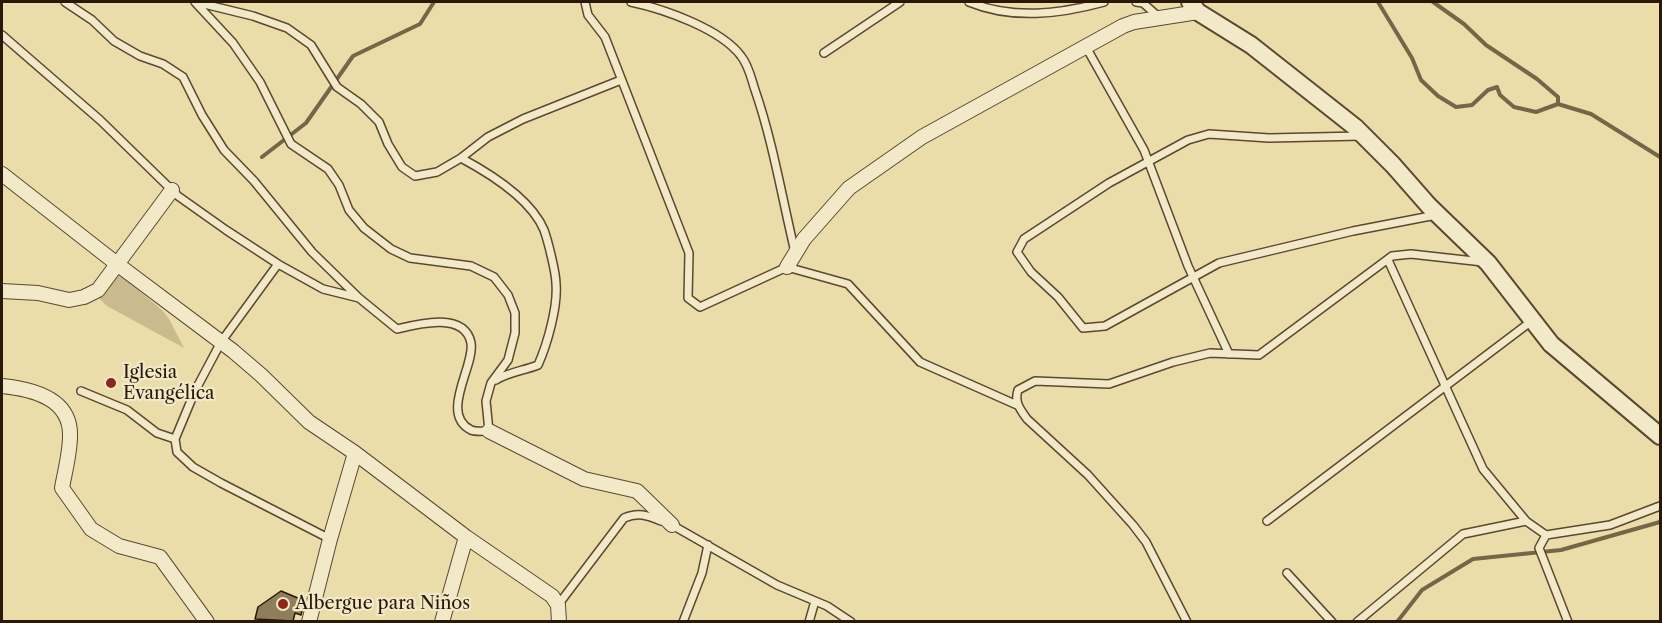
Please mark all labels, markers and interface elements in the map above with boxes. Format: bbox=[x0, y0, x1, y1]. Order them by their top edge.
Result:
place label: Iglesia Evangélica bbox=[123, 362, 215, 404]
marker: Iglesia Evangélica bbox=[104, 376, 118, 390]
place label: Albergue para Niños bbox=[295, 593, 470, 615]
marker: Albergue para Niños bbox=[276, 597, 290, 611]

